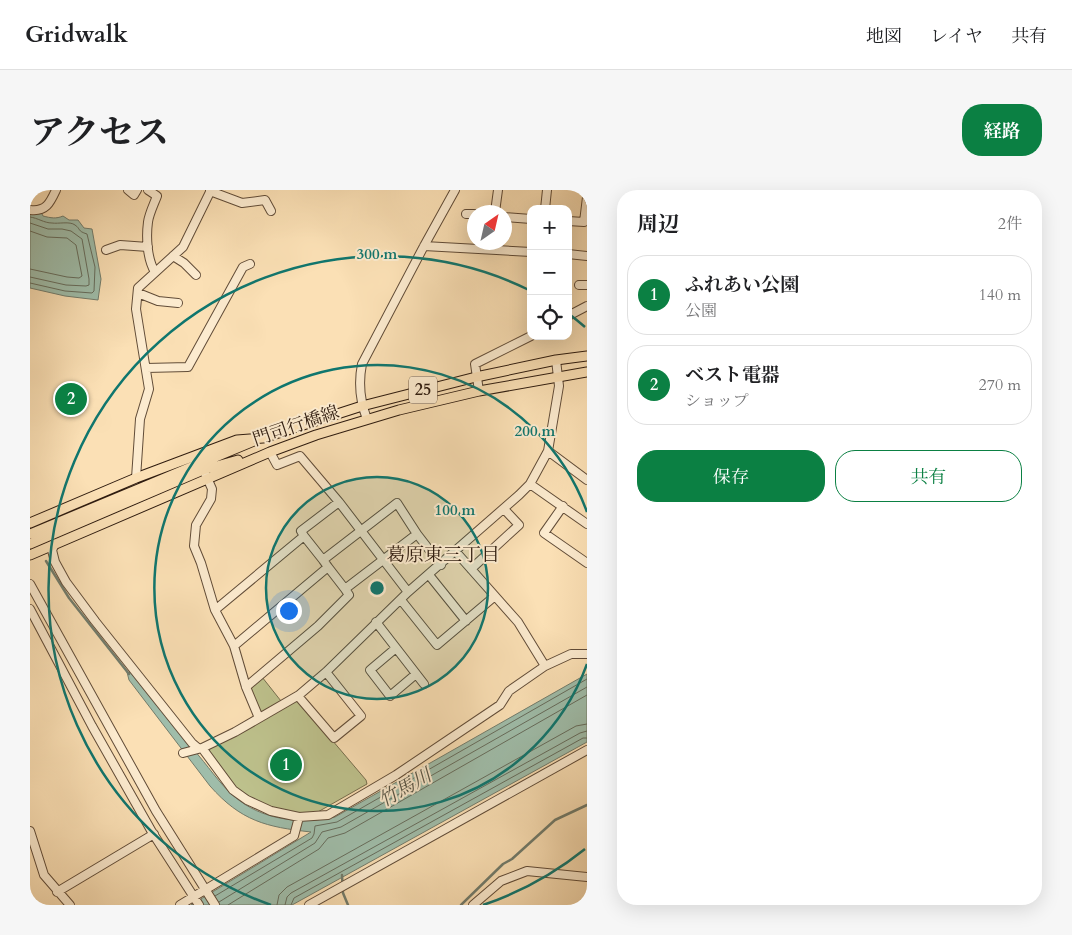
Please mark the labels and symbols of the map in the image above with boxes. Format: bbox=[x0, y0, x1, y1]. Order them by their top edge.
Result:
north arrow bbox=[467, 205, 512, 250]
text: 300 m bbox=[357, 244, 398, 264]
road number: 25 bbox=[409, 376, 437, 404]
pin: 2 bbox=[55, 380, 87, 418]
street label: 門司行橋線 bbox=[249, 400, 343, 452]
text: 200 m bbox=[515, 421, 556, 441]
text: 100 m bbox=[435, 500, 476, 520]
district label: 葛原東三丁目 bbox=[386, 542, 500, 568]
centre of rings bbox=[368, 579, 386, 597]
your location bbox=[276, 598, 302, 624]
pin: 1 bbox=[270, 746, 302, 784]
water label: 竹馬川 bbox=[374, 761, 438, 814]

